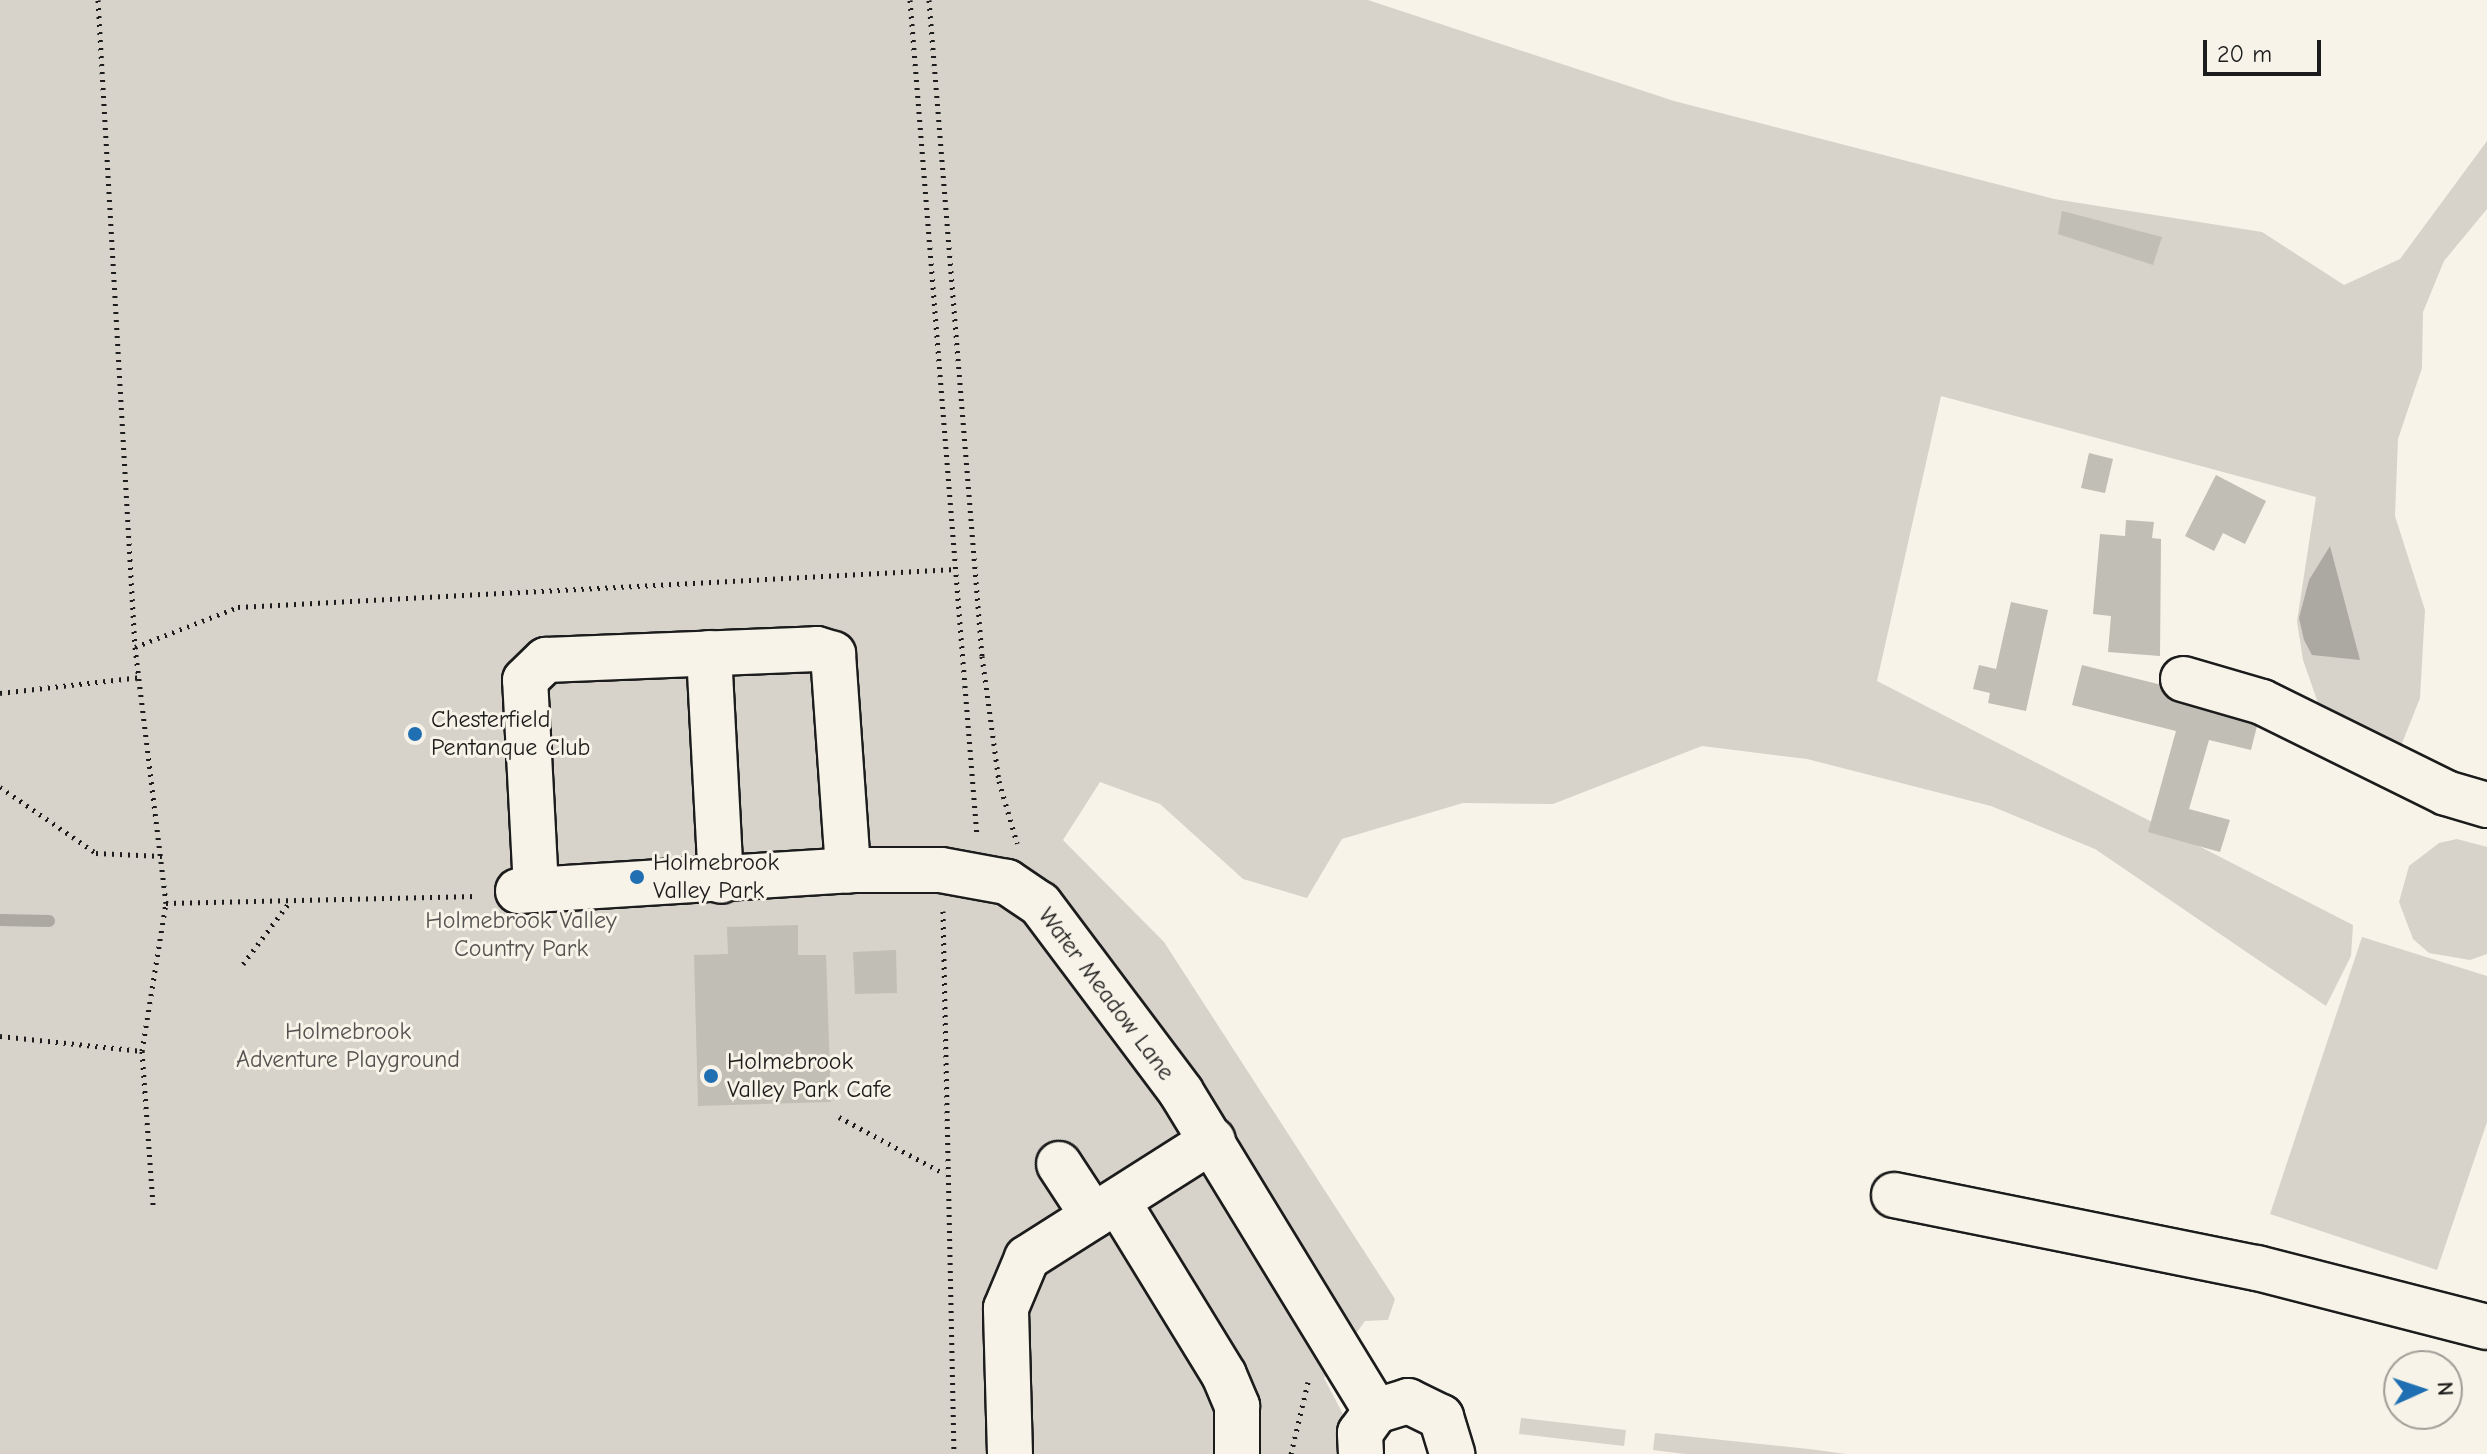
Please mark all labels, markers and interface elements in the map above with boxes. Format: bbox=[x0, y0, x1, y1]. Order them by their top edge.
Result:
scale bar bbox=[2207, 24, 2325, 74]
text: 20 m bbox=[2217, 40, 2272, 68]
place label: Chesterfield Pentanque Club bbox=[431, 706, 590, 762]
marker: Chesterfield Pentanque Club bbox=[406, 725, 424, 743]
place label: Holmebrook Valley Park bbox=[653, 849, 779, 905]
marker: Holmebrook Valley Park bbox=[628, 868, 646, 886]
street label: Water Meadow Lane bbox=[1032, 902, 1180, 1086]
park label: Holmebrook Valley Country Park bbox=[425, 907, 617, 963]
park label: Holmebrook Adventure Playground bbox=[236, 1018, 460, 1074]
place label: Holmebrook Valley Park Cafe bbox=[727, 1048, 892, 1104]
marker: Holmebrook Valley Park Cafe bbox=[702, 1067, 720, 1085]
north arrow bbox=[2383, 1350, 2463, 1430]
text: N bbox=[2432, 1381, 2458, 1397]

